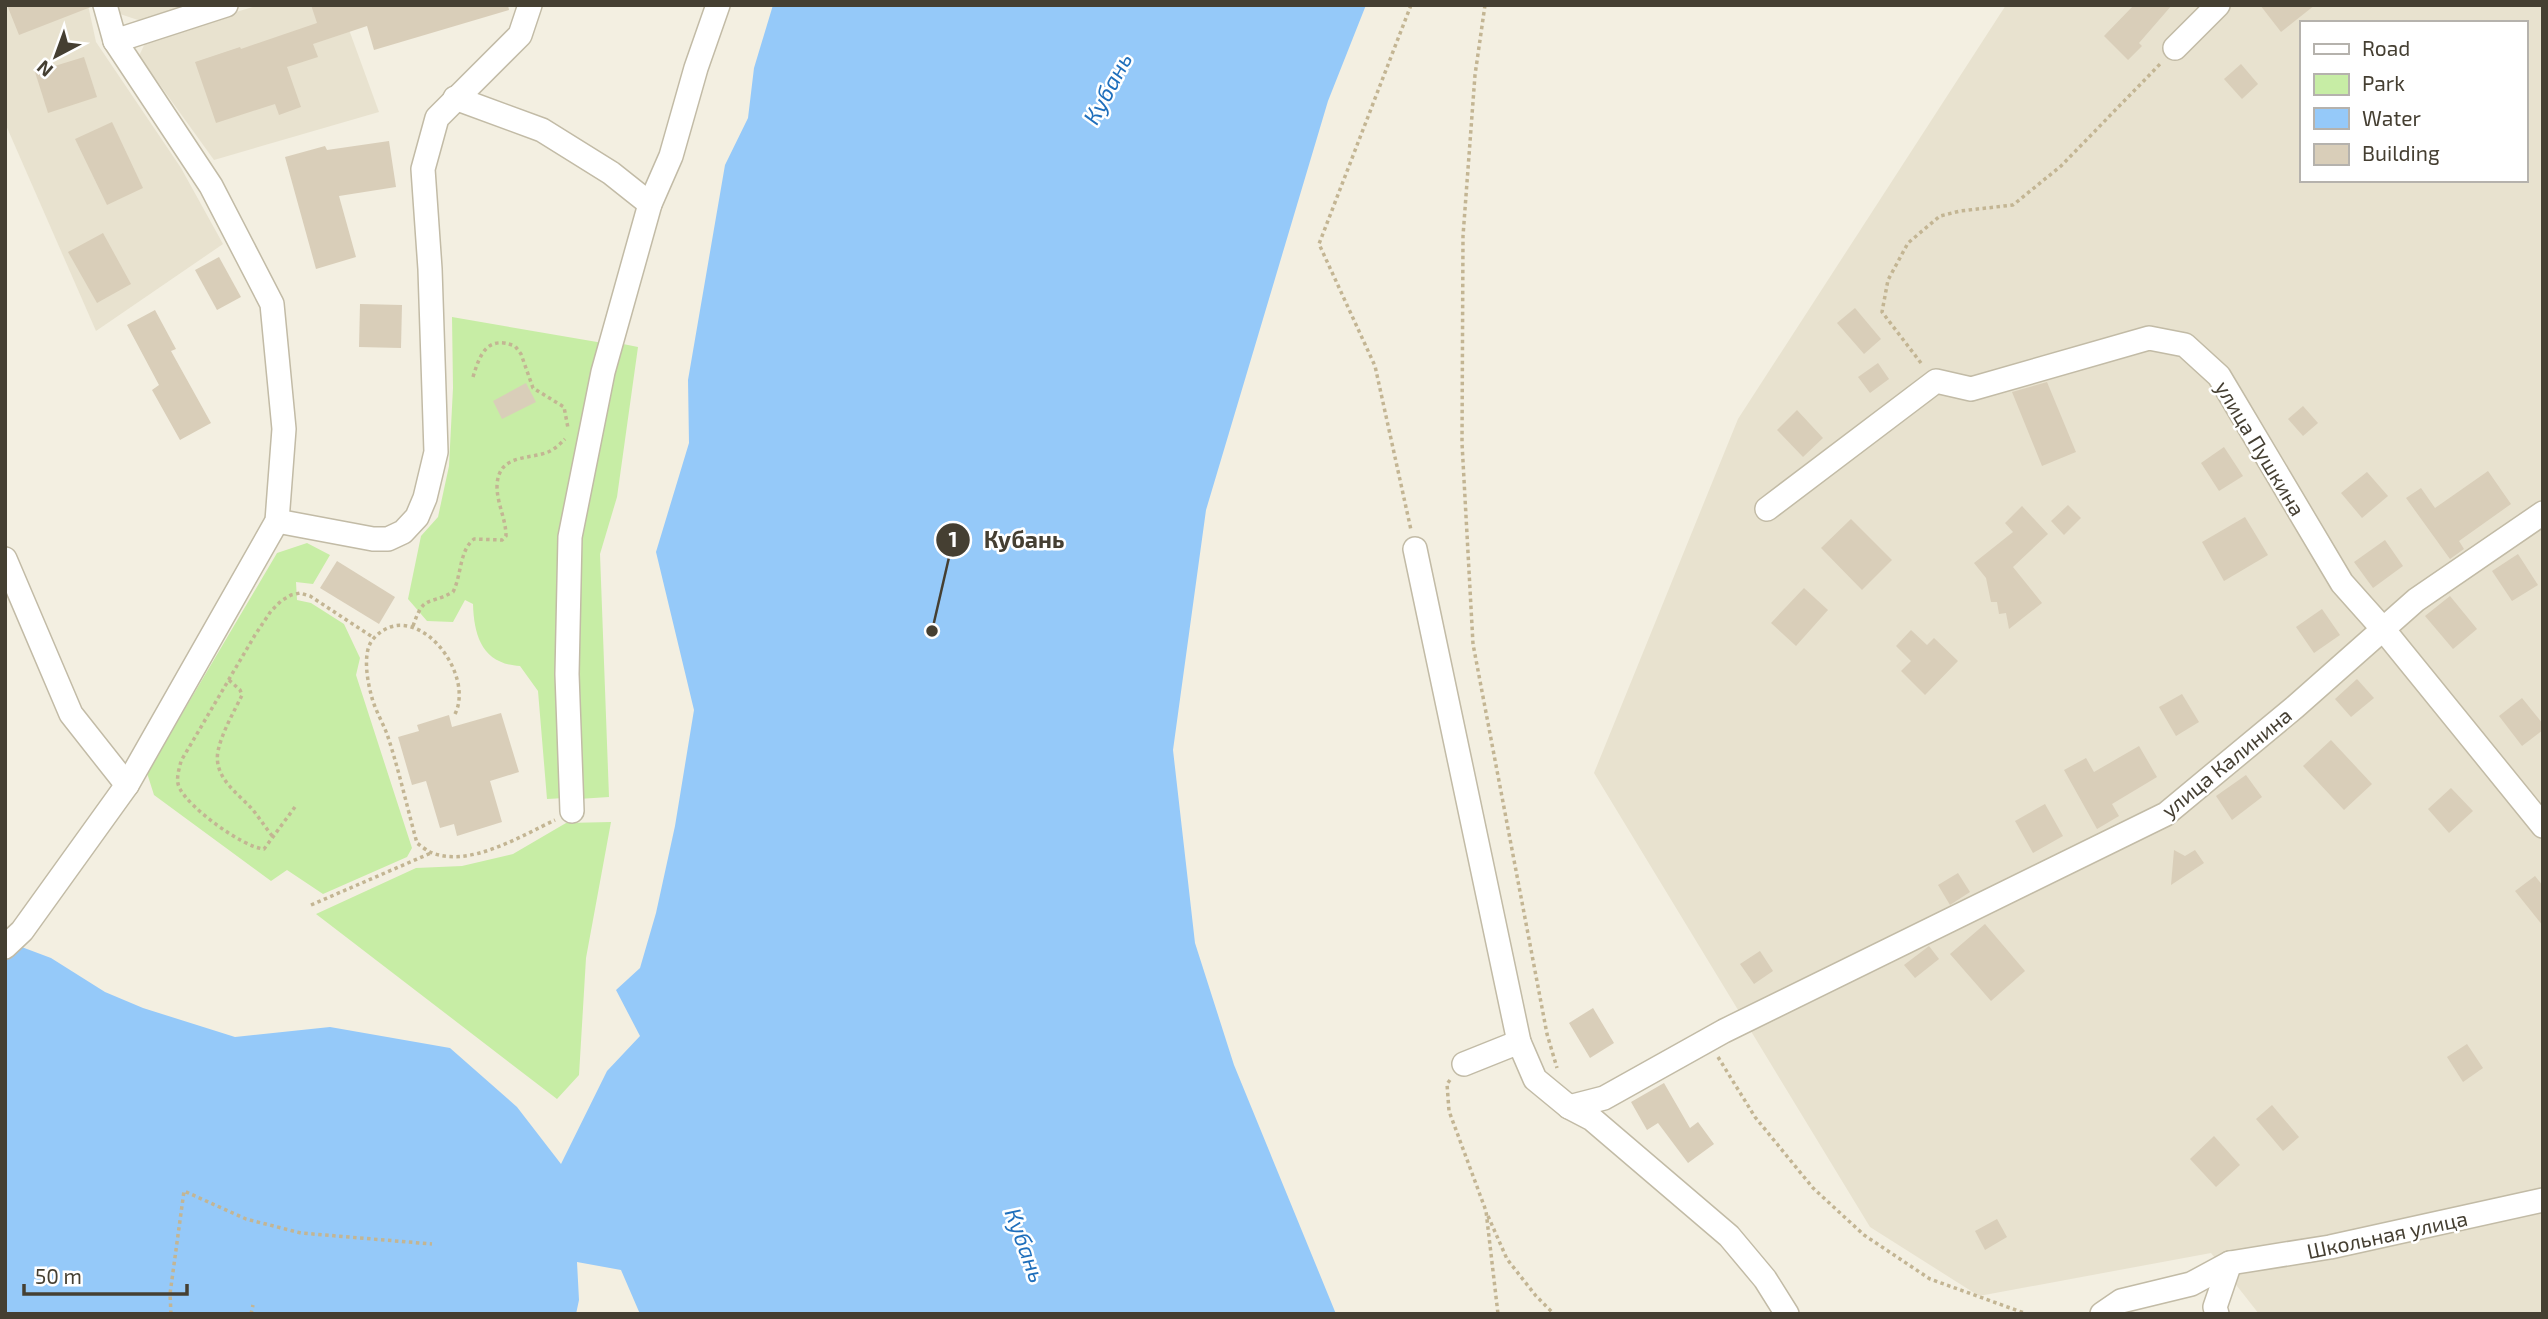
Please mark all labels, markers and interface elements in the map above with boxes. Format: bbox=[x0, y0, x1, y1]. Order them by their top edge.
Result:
north arrow bbox=[21, 21, 91, 91]
legend bbox=[2300, 21, 2527, 182]
text: Road bbox=[2362, 35, 2410, 60]
water label: Кубань bbox=[1076, 47, 1138, 129]
text: N bbox=[32, 56, 57, 82]
text: Park bbox=[2362, 70, 2405, 95]
text: Water bbox=[2362, 105, 2421, 130]
text: Building bbox=[2362, 140, 2440, 165]
street label: улица Пушкина bbox=[2210, 376, 2311, 520]
callout: Кубань bbox=[935, 518, 1079, 562]
text: Кубань bbox=[984, 525, 1064, 553]
text: 1 bbox=[948, 526, 958, 551]
street label: улица Калинина bbox=[2156, 702, 2297, 823]
water label: Кубань bbox=[1000, 1204, 1052, 1286]
street label: Школьная улица bbox=[2304, 1205, 2470, 1264]
scale bar bbox=[24, 1252, 187, 1296]
text: 50 m bbox=[35, 1263, 82, 1288]

